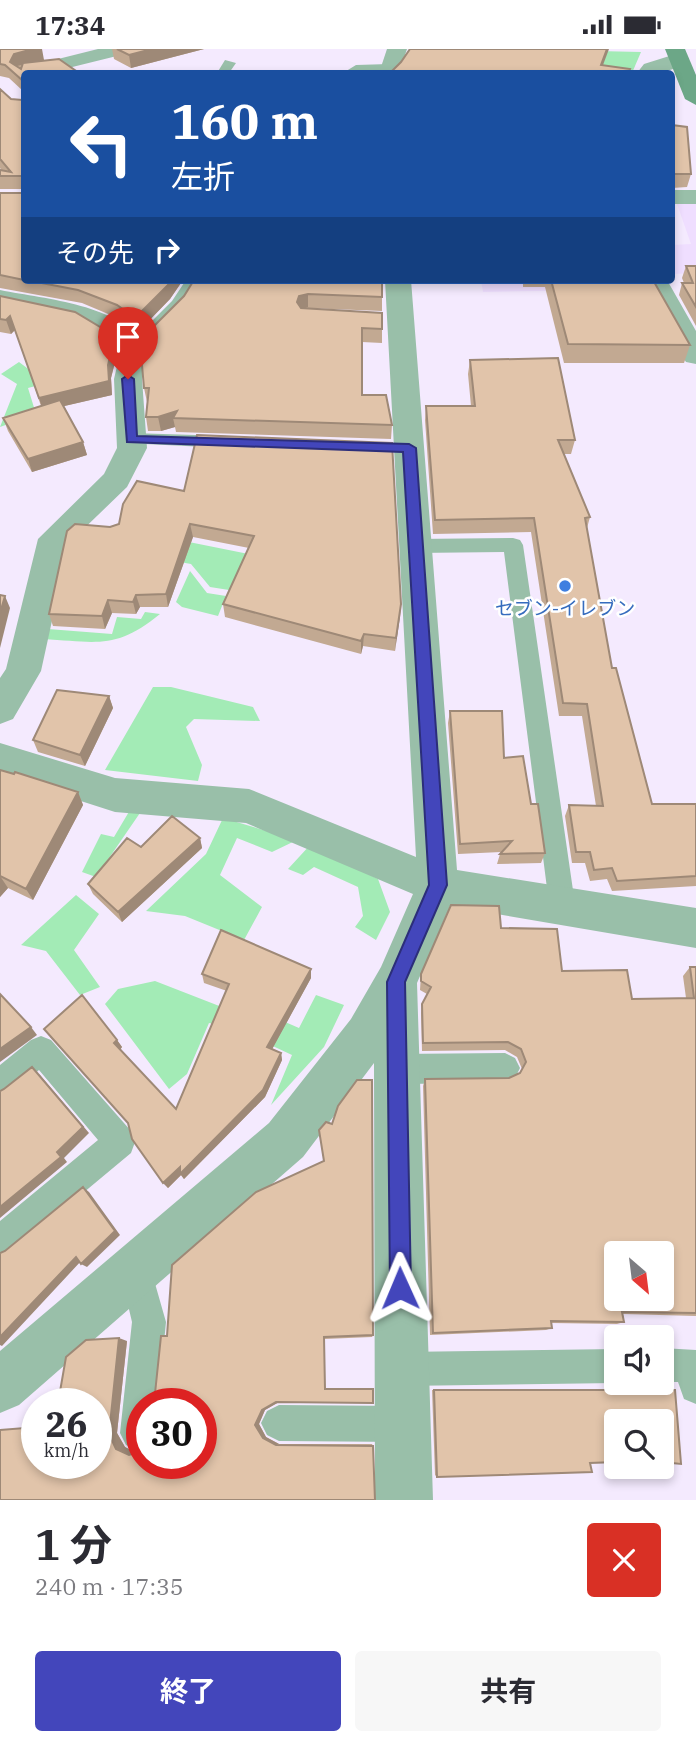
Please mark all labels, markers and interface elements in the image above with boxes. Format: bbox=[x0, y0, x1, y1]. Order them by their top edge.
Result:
text: 17:34 bbox=[35, 8, 105, 42]
text: 160 m bbox=[171, 89, 318, 152]
icon: left bbox=[56, 98, 147, 189]
text: 左折 bbox=[171, 155, 235, 197]
icon: right bbox=[148, 231, 186, 269]
text: その先 bbox=[56, 235, 134, 269]
pin bbox=[98, 307, 158, 379]
icon: arrive bbox=[109, 318, 147, 356]
marker: セブン-イレブン bbox=[557, 578, 573, 594]
place label: セブン-イレブン bbox=[495, 596, 635, 620]
north arrow bbox=[604, 1241, 674, 1311]
map controls bbox=[604, 1241, 674, 1479]
position arrow bbox=[363, 1251, 437, 1325]
button: sound bbox=[604, 1325, 674, 1395]
speed limit sign: 30 bbox=[126, 1388, 217, 1479]
text: 26 bbox=[45, 1401, 88, 1447]
button: search bbox=[604, 1409, 674, 1479]
text: km/h bbox=[44, 1439, 89, 1462]
text: 1 分 bbox=[35, 1517, 112, 1572]
button: close bbox=[587, 1523, 661, 1597]
text: 240 m · 17:35 bbox=[35, 1571, 184, 1601]
button: 終了 bbox=[35, 1651, 341, 1731]
button: 共有 bbox=[355, 1651, 661, 1731]

